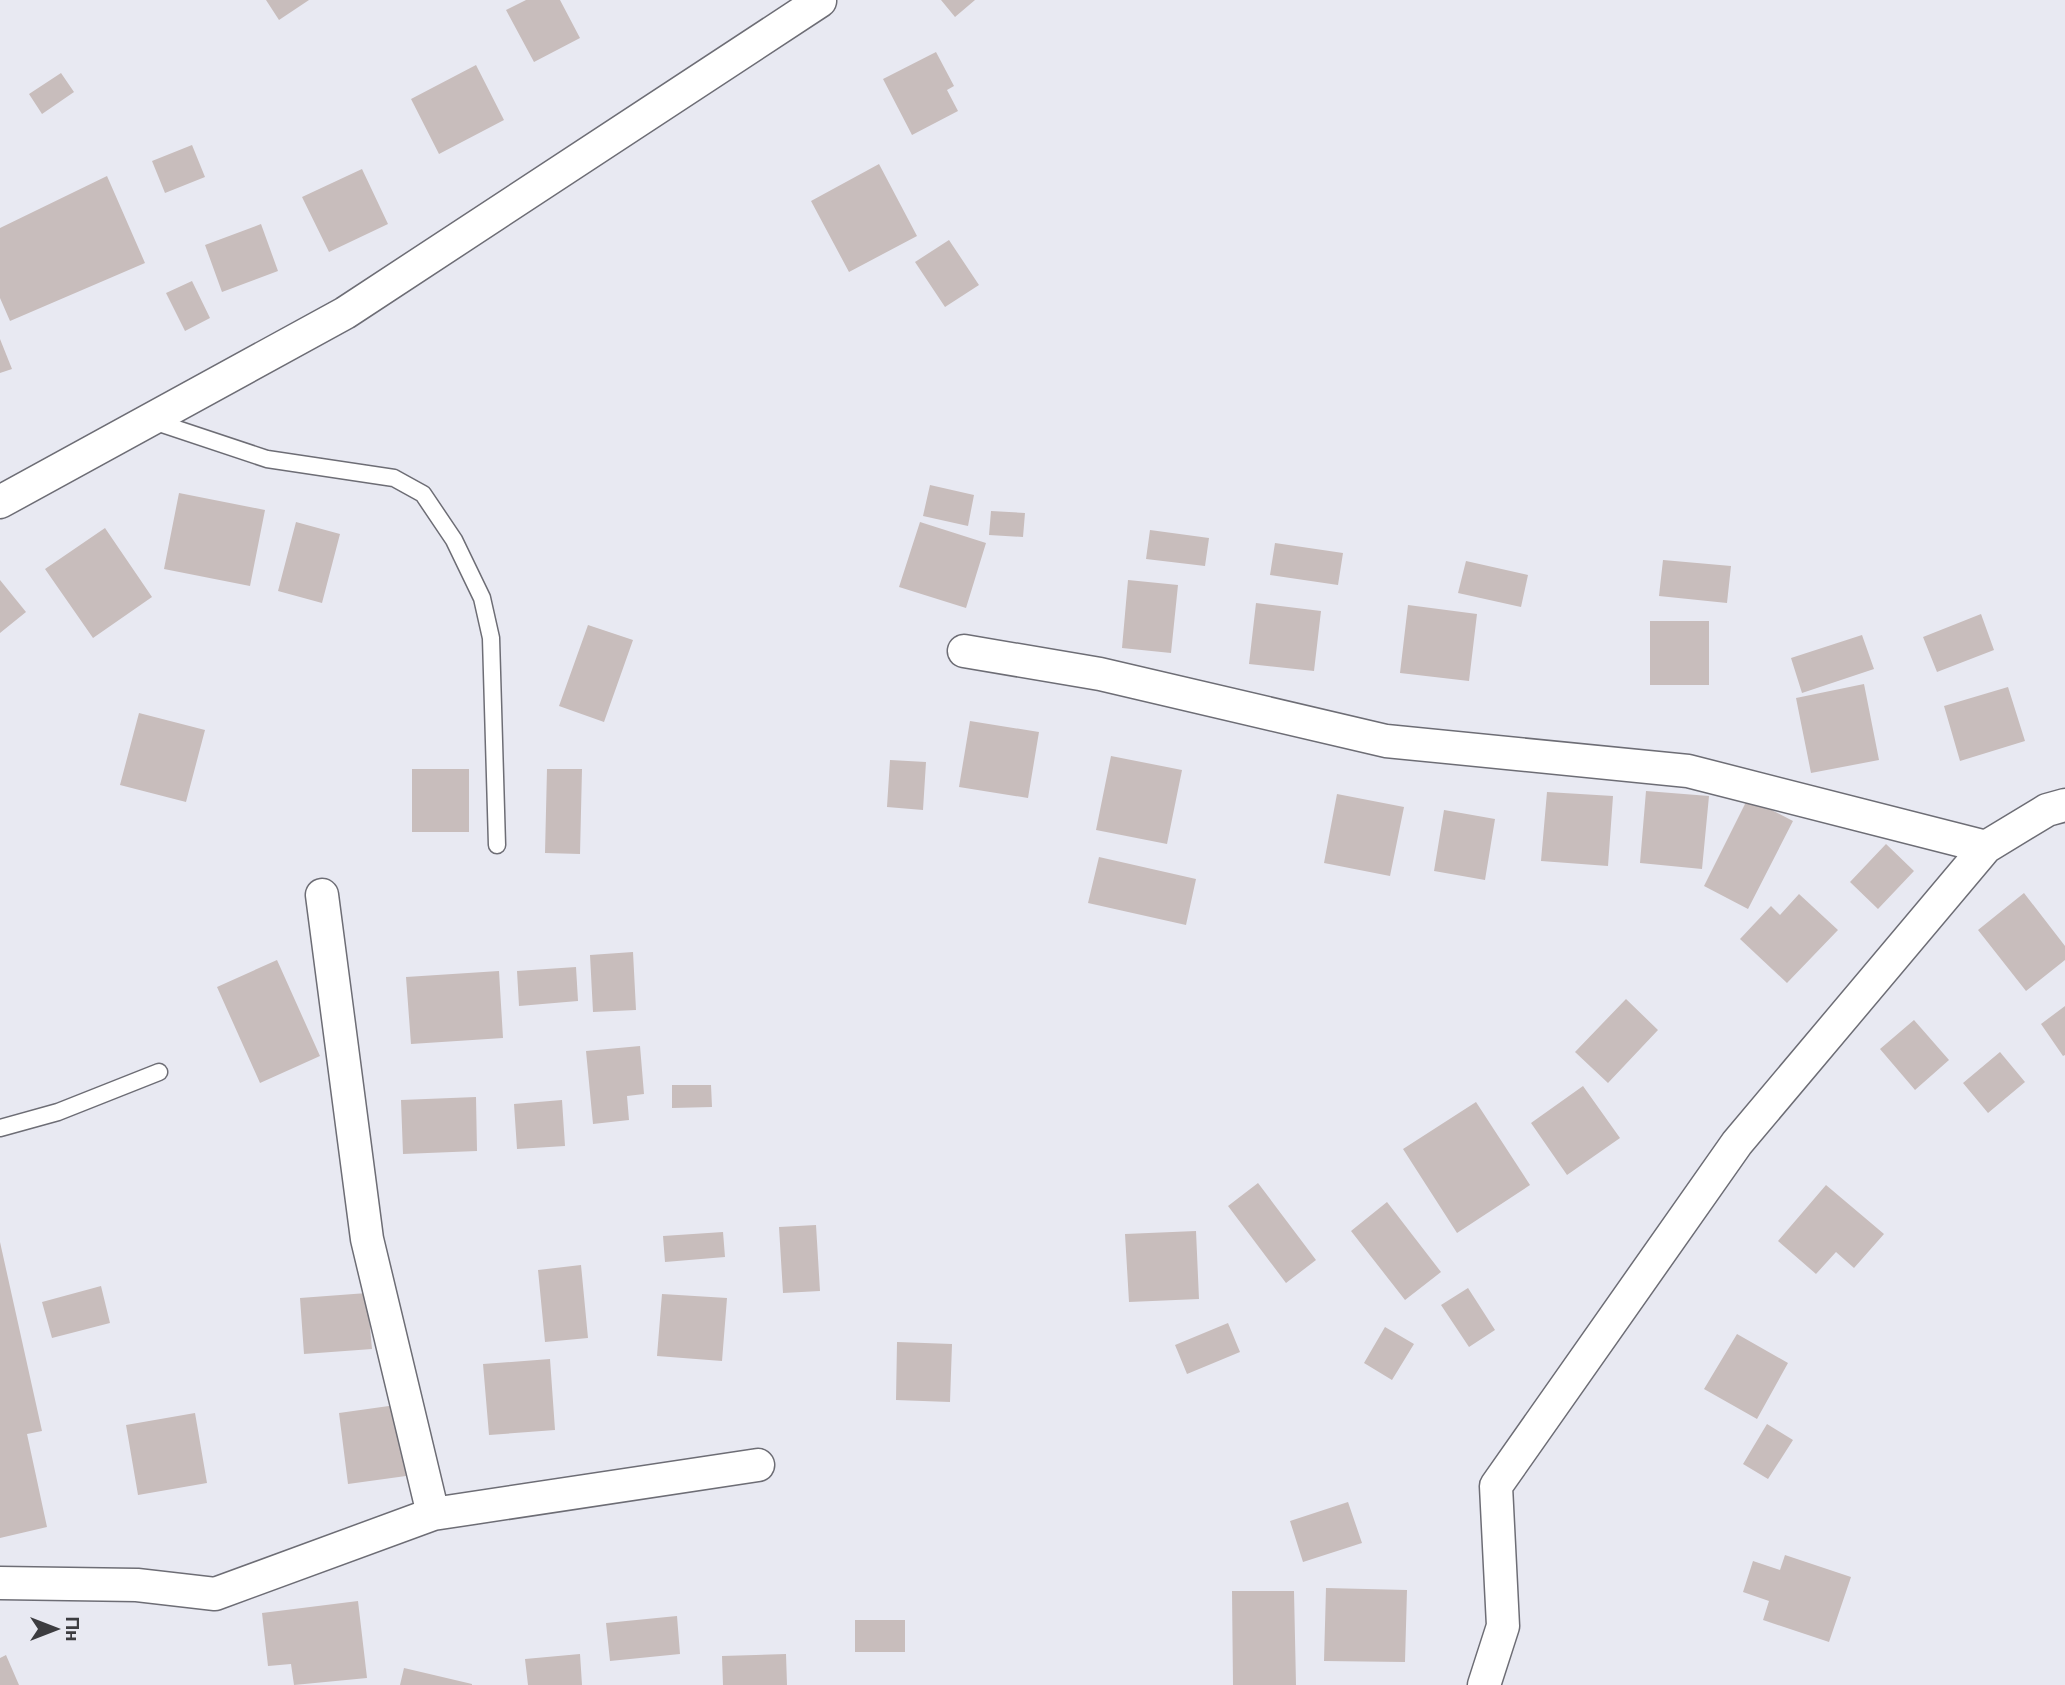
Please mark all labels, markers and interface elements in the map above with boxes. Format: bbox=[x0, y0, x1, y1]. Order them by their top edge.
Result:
north arrow bbox=[21, 1594, 91, 1664]
text: Пн bbox=[62, 1616, 85, 1642]

